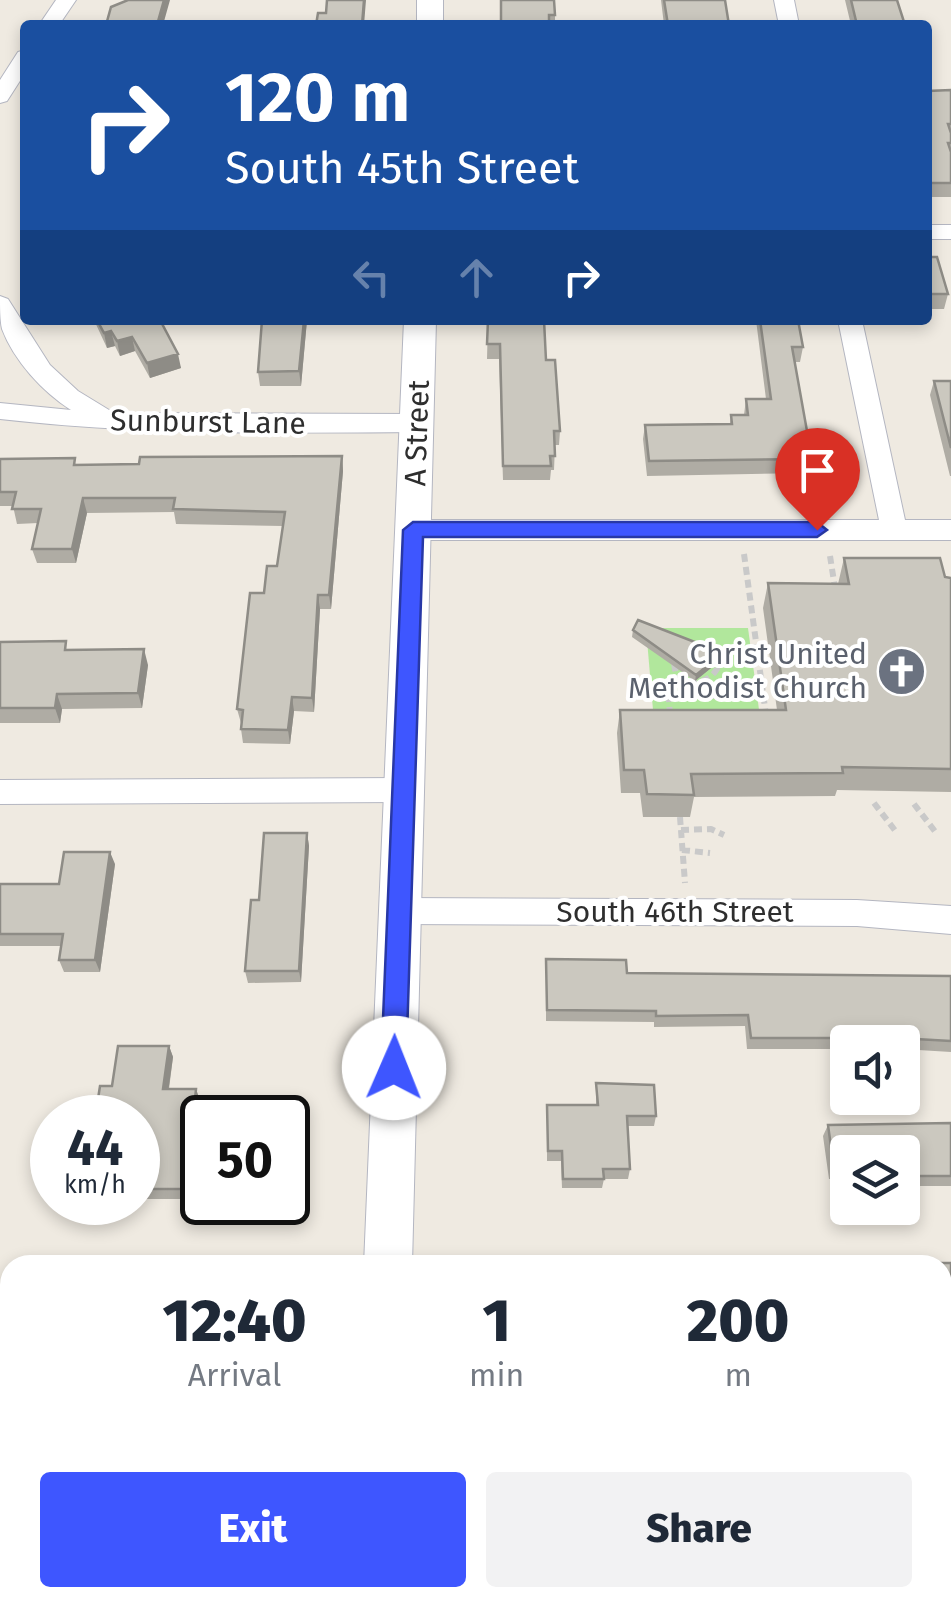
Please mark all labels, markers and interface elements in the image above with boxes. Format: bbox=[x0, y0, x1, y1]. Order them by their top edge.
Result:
text: 120 m bbox=[225, 56, 410, 140]
icon: right bbox=[60, 60, 190, 190]
text: South 45th Street bbox=[225, 141, 579, 195]
icon: left bbox=[344, 250, 399, 305]
icon: ahead bbox=[449, 250, 504, 305]
icon: right bbox=[554, 250, 609, 305]
street label: A Street bbox=[397, 379, 437, 487]
street label: Sunburst Lane bbox=[110, 402, 306, 442]
pin bbox=[775, 428, 860, 531]
icon: arrive bbox=[790, 443, 845, 498]
place label: Christ United Methodist Church bbox=[628, 636, 867, 706]
church icon: Christ United Methodist Church bbox=[876, 645, 928, 697]
street label: South 46th Street bbox=[556, 894, 794, 930]
position arrow bbox=[342, 1016, 446, 1120]
map controls bbox=[830, 1025, 920, 1225]
button: sound bbox=[830, 1025, 920, 1115]
speed limit sign: 50 bbox=[180, 1095, 310, 1225]
text: 44 bbox=[67, 1118, 123, 1178]
button: layers bbox=[830, 1135, 920, 1225]
text: km/h bbox=[64, 1170, 126, 1200]
text: 12:40 bbox=[163, 1285, 307, 1357]
text: 1 bbox=[482, 1285, 511, 1357]
text: 200 bbox=[687, 1285, 789, 1357]
text: Arrival bbox=[188, 1356, 281, 1394]
text: min bbox=[469, 1356, 524, 1394]
text: m bbox=[724, 1356, 752, 1394]
button: Exit bbox=[40, 1472, 466, 1587]
button: Share bbox=[486, 1472, 912, 1587]

